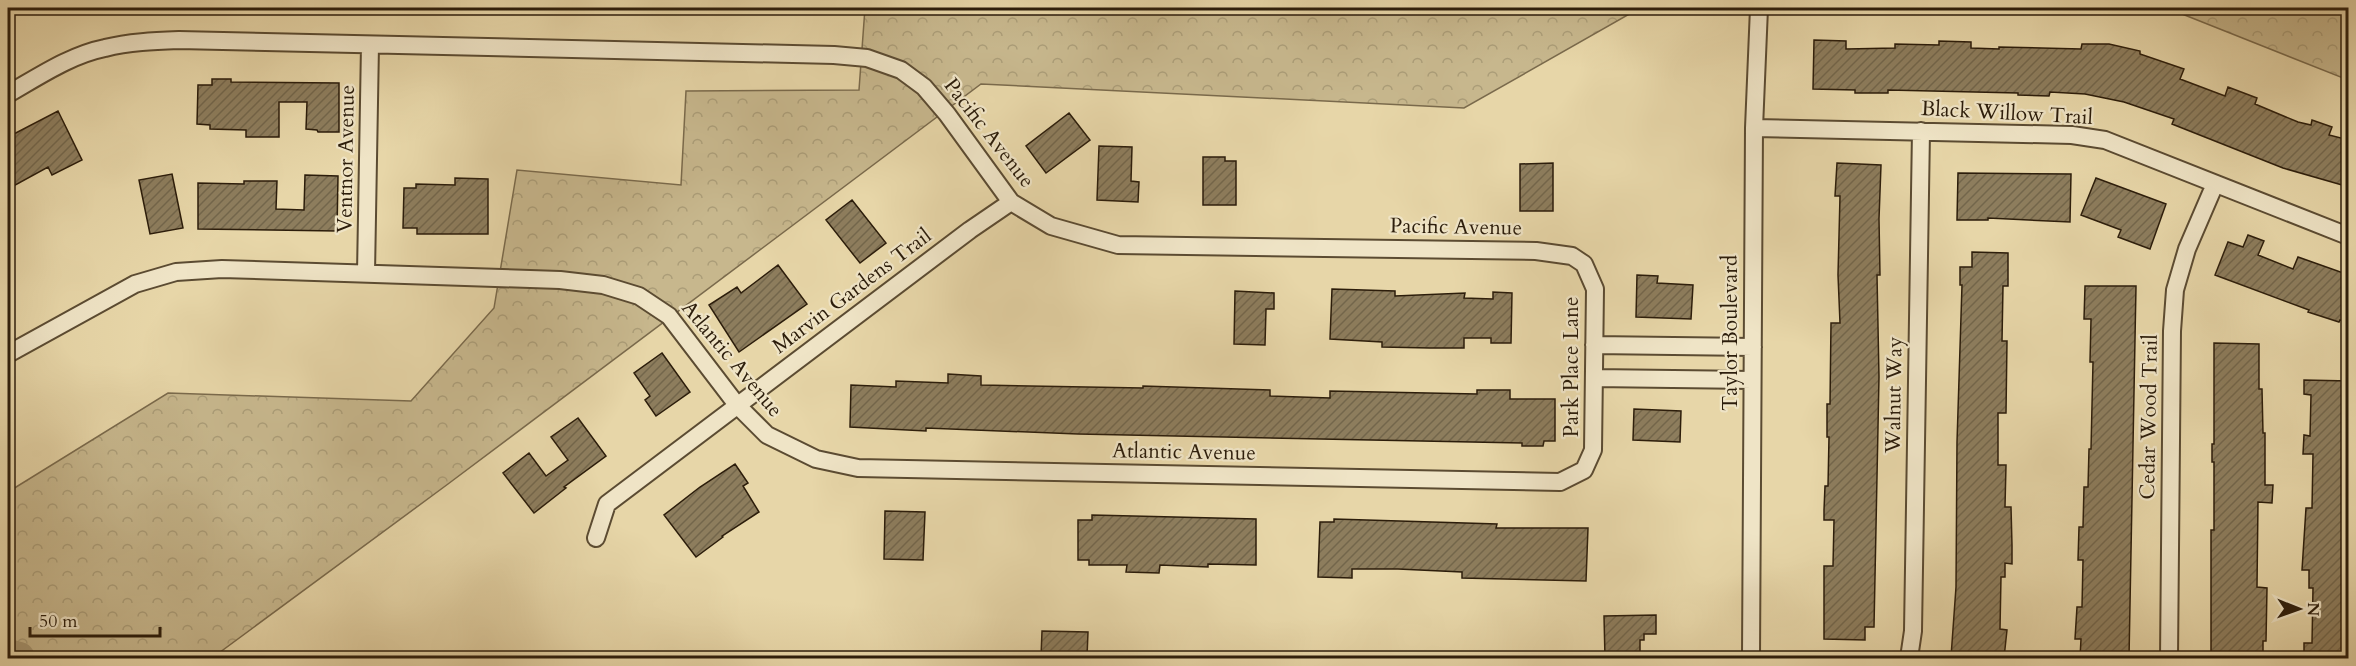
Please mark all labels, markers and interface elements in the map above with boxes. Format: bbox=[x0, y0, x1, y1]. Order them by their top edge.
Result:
street label: Pacific Avenue bbox=[937, 72, 1041, 194]
street label: Ventnor Avenue bbox=[330, 85, 362, 233]
street label: Black Willow Trail bbox=[1920, 94, 2094, 132]
street label: Pacific Avenue bbox=[1390, 211, 1522, 243]
street label: Marvin Gardens Trail bbox=[766, 221, 938, 361]
street label: Taylor Boulevard bbox=[1716, 255, 1745, 411]
street label: Atlantic Avenue bbox=[675, 295, 789, 423]
street label: Park Place Lane bbox=[1557, 297, 1586, 437]
street label: Cedar Wood Trail bbox=[2133, 334, 2165, 500]
street label: Walnut Way bbox=[1878, 336, 1910, 455]
street label: Atlantic Avenue bbox=[1112, 436, 1256, 468]
north arrow bbox=[2269, 579, 2329, 639]
scale bar bbox=[30, 600, 160, 638]
text: N bbox=[2302, 602, 2324, 616]
text: 50 m bbox=[39, 609, 78, 634]

